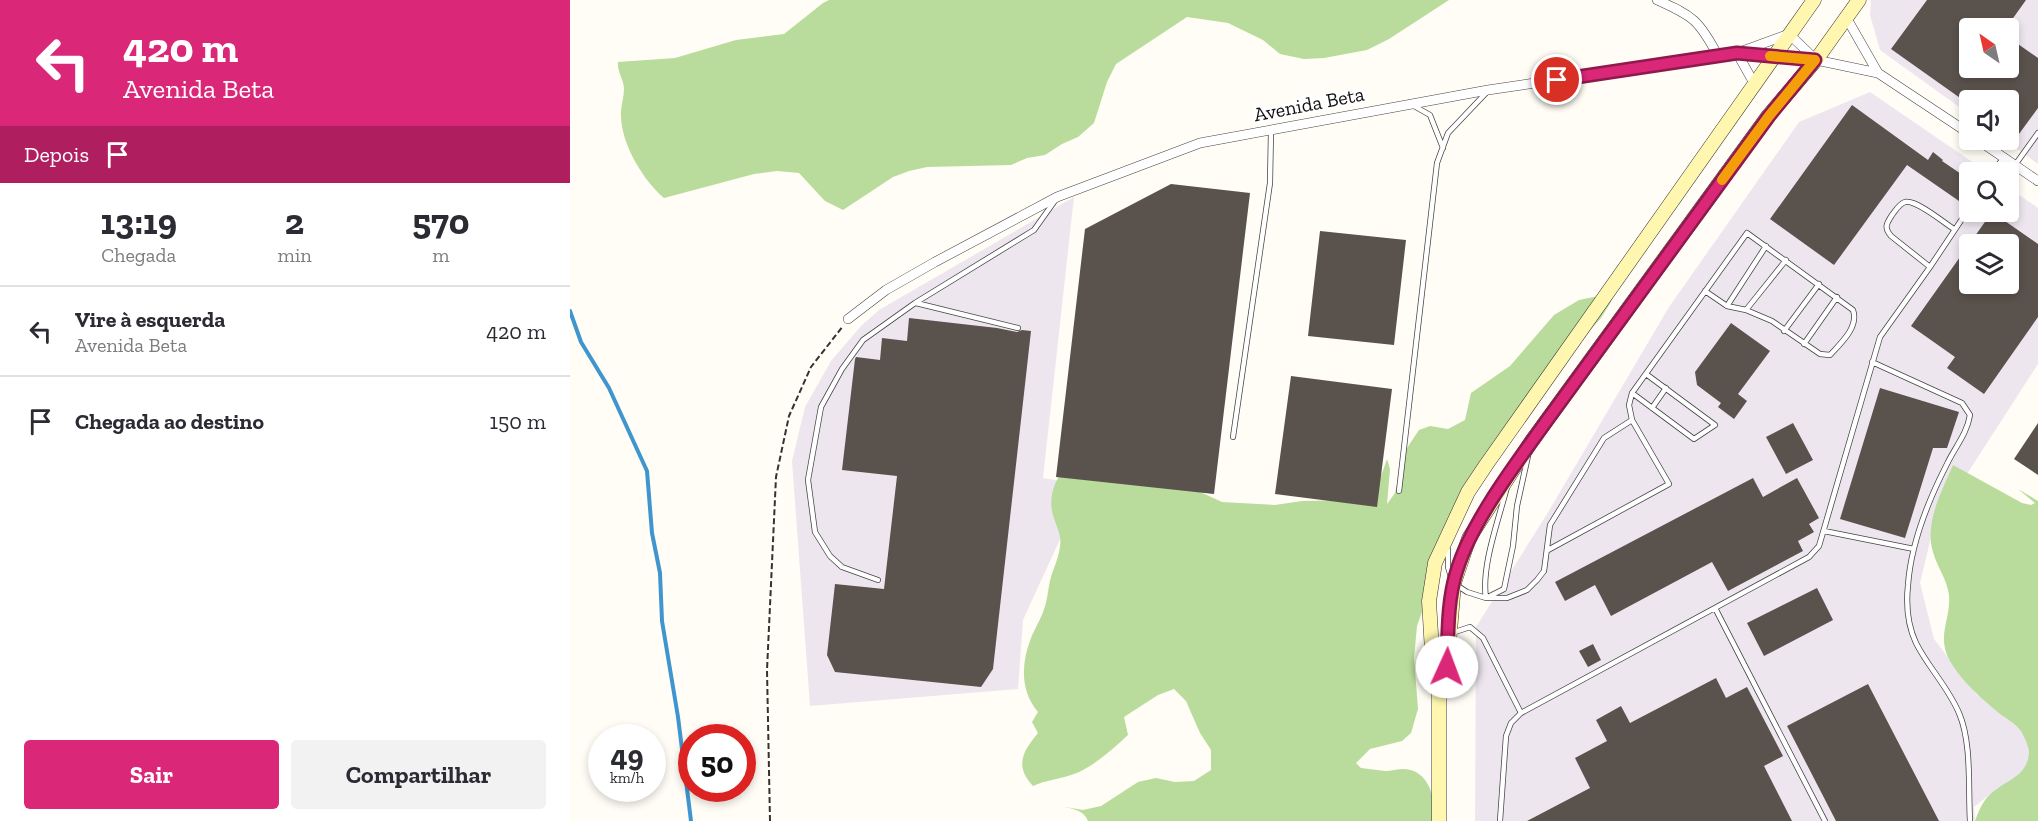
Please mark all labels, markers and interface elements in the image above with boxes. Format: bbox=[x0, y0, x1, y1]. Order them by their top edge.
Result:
north arrow bbox=[1959, 18, 2019, 78]
map controls bbox=[1959, 18, 2019, 294]
text: 420 m bbox=[123, 22, 238, 73]
icon: left bbox=[24, 24, 102, 102]
pin bbox=[1531, 54, 1582, 105]
icon: arrive bbox=[1540, 63, 1573, 96]
text: Avenida Beta bbox=[123, 73, 274, 105]
street label: Avenida Beta bbox=[1252, 81, 1367, 126]
button: sound bbox=[1959, 90, 2019, 150]
icon: arrive bbox=[101, 138, 134, 171]
text: Depois bbox=[24, 141, 89, 168]
button: search bbox=[1959, 162, 2019, 222]
text: 13:19 bbox=[100, 200, 177, 243]
text: 2 bbox=[285, 200, 304, 243]
text: 570 bbox=[412, 200, 470, 243]
button: layers bbox=[1959, 234, 2019, 294]
text: Chegada bbox=[101, 243, 176, 267]
text: min bbox=[277, 243, 312, 267]
text: m bbox=[432, 243, 449, 267]
text: Vire à esquerda bbox=[75, 306, 225, 333]
icon: left bbox=[24, 315, 57, 348]
text: 420 m bbox=[486, 318, 546, 345]
text: Avenida Beta bbox=[75, 333, 187, 357]
icon: arrive bbox=[24, 405, 57, 438]
text: Chegada ao destino bbox=[75, 408, 264, 435]
text: 150 m bbox=[490, 408, 546, 435]
position arrow bbox=[1415, 635, 1479, 699]
speed limit sign: 50 bbox=[678, 724, 756, 802]
text: 49 bbox=[610, 738, 644, 774]
button: Sair bbox=[24, 740, 279, 809]
button: Compartilhar bbox=[291, 740, 546, 809]
text: km/h bbox=[610, 769, 644, 787]

